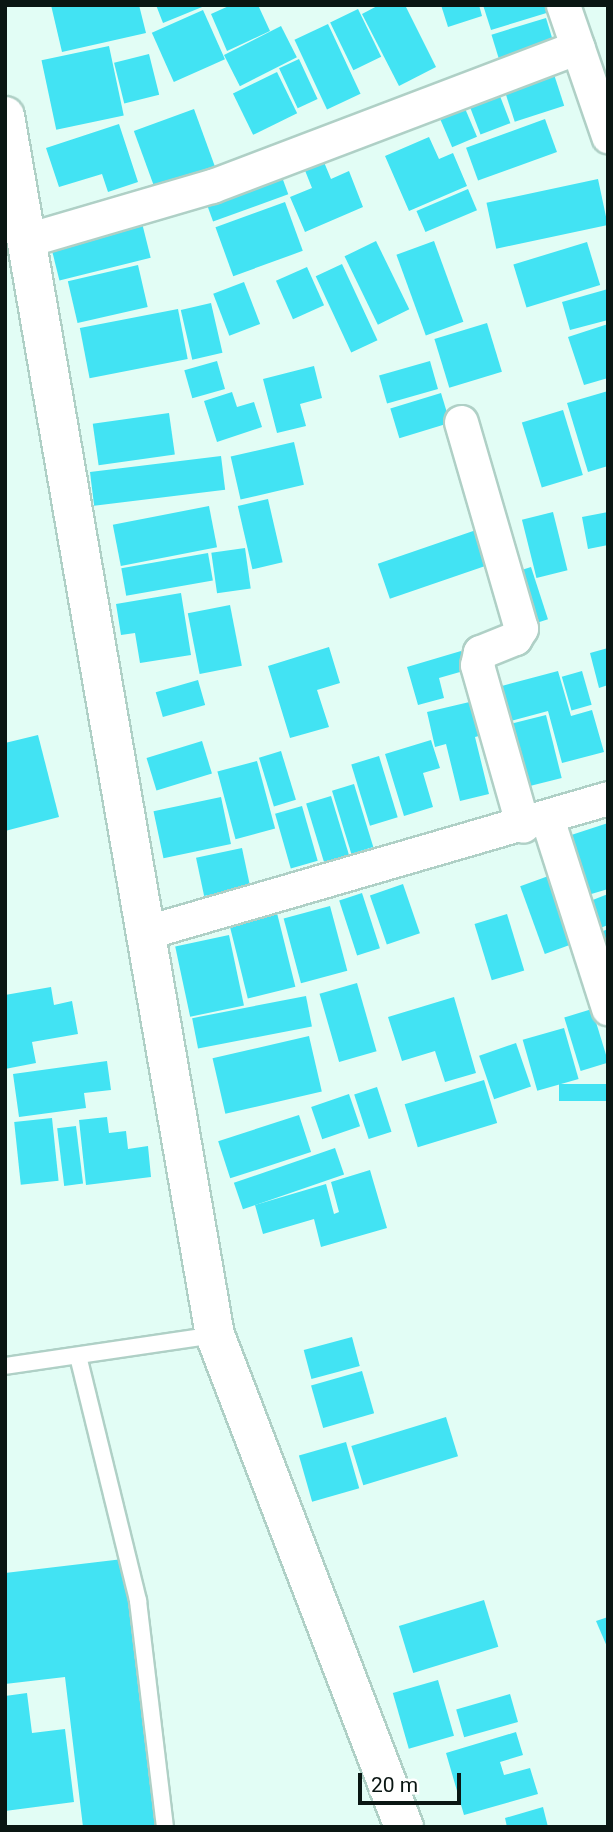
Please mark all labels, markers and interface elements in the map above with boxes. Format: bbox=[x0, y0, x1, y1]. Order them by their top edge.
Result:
scale bar bbox=[361, 1758, 464, 1802]
text: 20 m bbox=[371, 1773, 418, 1797]

